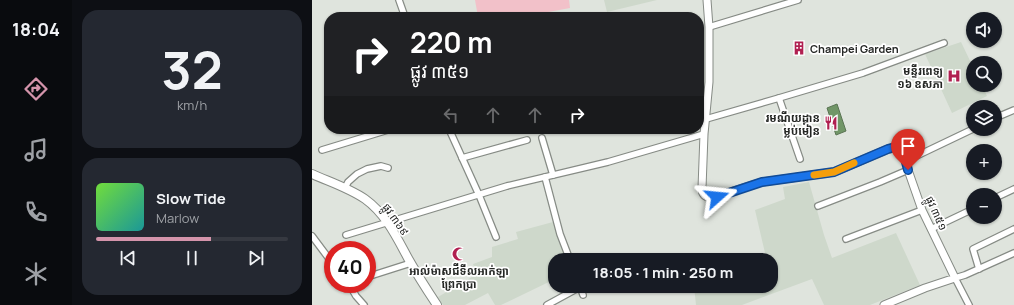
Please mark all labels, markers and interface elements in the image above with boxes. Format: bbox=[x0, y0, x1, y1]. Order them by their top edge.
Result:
map controls bbox=[966, 12, 1002, 224]
button: sound bbox=[966, 12, 1002, 48]
text: 18:04 bbox=[12, 17, 60, 41]
text: 220 m bbox=[410, 23, 493, 61]
icon: right bbox=[344, 28, 396, 80]
text: 32 bbox=[161, 34, 223, 105]
building icon: Champei Garden bbox=[791, 40, 807, 56]
place label: Champei Garden bbox=[810, 41, 899, 56]
button: search bbox=[966, 56, 1002, 92]
text: ផ្លូវ ៣៥១ bbox=[410, 59, 469, 83]
place label: មន្ទីរពេទ្យ ១៦ ឧសភា bbox=[897, 63, 943, 91]
hospital icon: មន្ទីរពេទ្យ ១៦ ឧសភា bbox=[946, 68, 962, 84]
icon: directions bbox=[22, 75, 50, 103]
text: km/h bbox=[177, 96, 207, 114]
button: layers bbox=[966, 100, 1002, 136]
icon: left bbox=[440, 104, 462, 126]
icon: ahead bbox=[482, 104, 504, 126]
icon: ahead bbox=[524, 104, 546, 126]
icon: right bbox=[566, 104, 588, 126]
place label: រមណីយដ្ឋាន ម្លប់មៀន bbox=[765, 110, 820, 138]
restaurant icon: រមណីយដ្ឋាន ម្លប់មៀន bbox=[823, 115, 839, 131]
pin bbox=[891, 129, 925, 170]
icon: arrive bbox=[897, 135, 919, 157]
icon: music bbox=[22, 136, 50, 164]
button: + bbox=[966, 144, 1002, 180]
position arrow bbox=[696, 176, 738, 218]
text: Slow Tide bbox=[156, 188, 226, 209]
button: − bbox=[966, 188, 1002, 224]
street label: ផ្លូវ ៣៥១ bbox=[920, 193, 951, 234]
icon: phone bbox=[22, 198, 50, 226]
street label: ផ្លូវ ៣៦៩ bbox=[377, 200, 413, 240]
text: Marlow bbox=[156, 209, 199, 227]
speed limit sign: 40 bbox=[324, 241, 376, 293]
mosque icon: អាល់ម៉ាសជីទីលអាក់ឡា ព្រែកប្រា bbox=[451, 246, 467, 262]
icon: previous bbox=[117, 247, 139, 269]
icon: pause bbox=[181, 247, 203, 269]
icon: next bbox=[245, 247, 267, 269]
icon: climate bbox=[22, 260, 50, 288]
place label: អាល់ម៉ាសជីទីលអាក់ឡា ព្រែកប្រា bbox=[409, 262, 509, 291]
text: 18:05 · 1 min · 250 m bbox=[593, 262, 733, 283]

